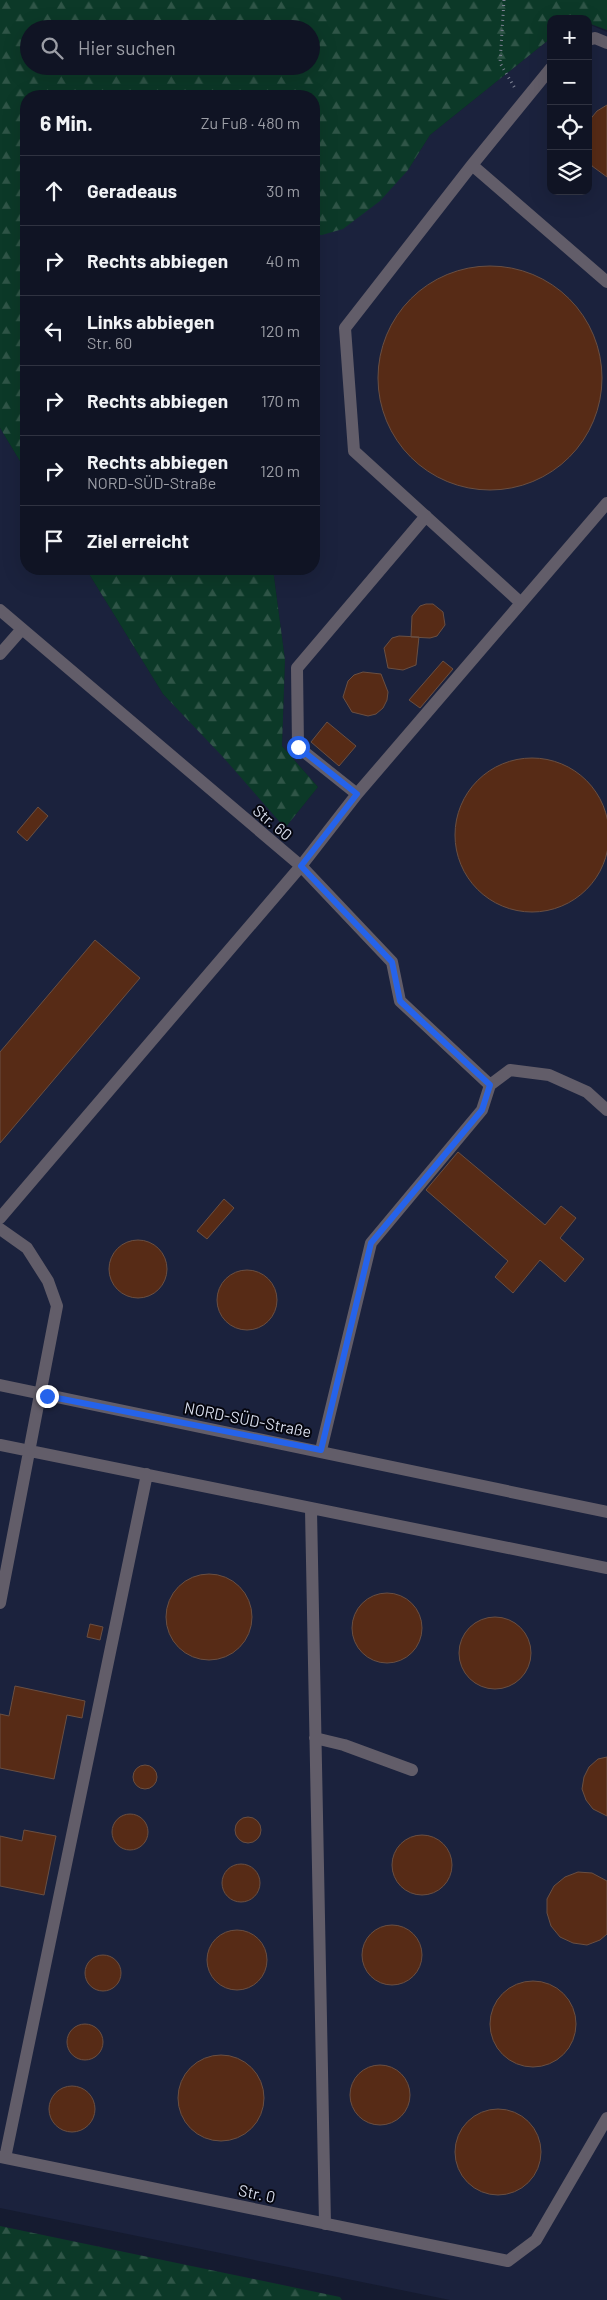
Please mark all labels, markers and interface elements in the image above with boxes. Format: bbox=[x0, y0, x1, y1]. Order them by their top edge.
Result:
map controls bbox=[547, 15, 592, 195]
button: + bbox=[547, 15, 592, 60]
search box bbox=[20, 20, 320, 75]
icon: search bbox=[38, 34, 66, 62]
text: Hier suchen bbox=[78, 36, 176, 59]
button: − bbox=[547, 60, 592, 105]
button: locate bbox=[547, 105, 592, 150]
text: 6 Min. bbox=[40, 110, 93, 135]
text: Zu Fuß · 480 m bbox=[201, 113, 300, 132]
button: layers bbox=[547, 150, 592, 195]
icon: ahead bbox=[40, 177, 68, 205]
text: Geradeaus bbox=[87, 179, 177, 202]
text: 30 m bbox=[266, 181, 300, 200]
icon: right bbox=[40, 247, 68, 275]
text: Rechts abbiegen bbox=[87, 249, 228, 272]
text: 40 m bbox=[266, 251, 300, 270]
text: Links abbiegen bbox=[87, 310, 214, 333]
icon: left bbox=[40, 317, 68, 345]
text: 120 m bbox=[260, 321, 300, 340]
text: Str. 60 bbox=[87, 333, 132, 352]
icon: right bbox=[40, 387, 68, 415]
text: Rechts abbiegen bbox=[87, 389, 228, 412]
text: 170 m bbox=[261, 391, 300, 410]
text: Rechts abbiegen bbox=[87, 450, 228, 473]
icon: right bbox=[40, 457, 68, 485]
text: 120 m bbox=[260, 461, 300, 480]
text: NORD-SÜD-Straße bbox=[87, 473, 216, 492]
icon: arrive bbox=[40, 527, 68, 555]
text: Ziel erreicht bbox=[87, 529, 189, 552]
route start bbox=[287, 736, 310, 759]
street label: Str. 60 bbox=[250, 800, 296, 844]
route end bbox=[36, 1385, 59, 1408]
street label: NORD-SÜD-Straße bbox=[183, 1397, 313, 1441]
street label: Str. 0 bbox=[237, 2180, 277, 2206]

